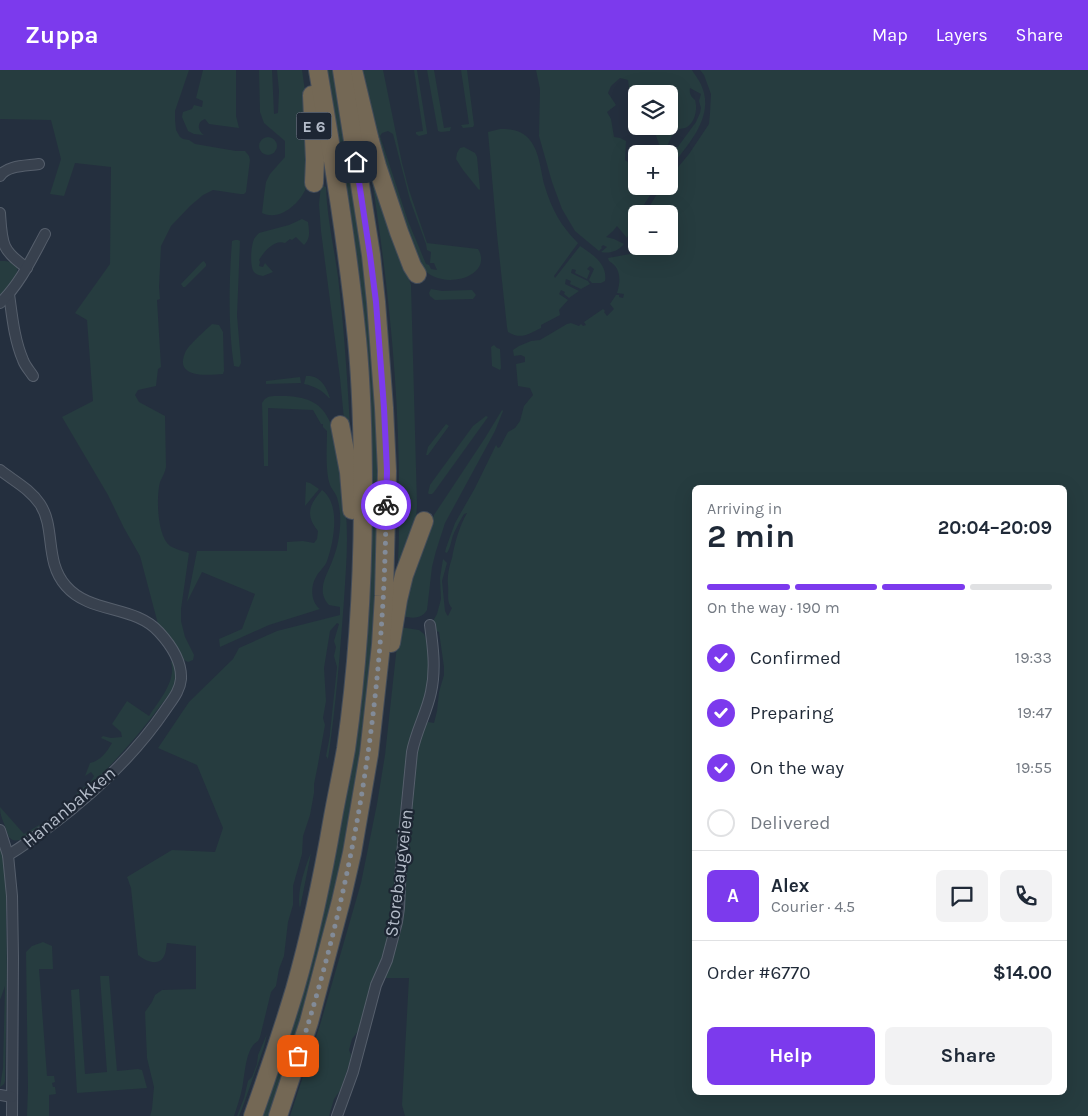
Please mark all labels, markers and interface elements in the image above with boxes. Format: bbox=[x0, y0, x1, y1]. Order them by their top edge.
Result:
text: Zuppa bbox=[25, 21, 98, 49]
text: Map bbox=[872, 24, 908, 46]
text: Layers bbox=[936, 24, 988, 46]
text: Share bbox=[1016, 24, 1063, 46]
map controls bbox=[628, 85, 678, 255]
button: layers bbox=[628, 85, 678, 135]
road number: E 6 bbox=[296, 112, 332, 140]
pin bbox=[335, 141, 377, 183]
button: + bbox=[628, 145, 678, 195]
icon: home bbox=[342, 148, 370, 176]
button: − bbox=[628, 205, 678, 255]
courier bbox=[361, 480, 411, 530]
icon: bike bbox=[372, 491, 400, 519]
text: Arriving in bbox=[707, 499, 782, 518]
text: 20:04–20:09 bbox=[938, 517, 1052, 539]
text: 2 min bbox=[707, 518, 795, 555]
text: On the way · 190 m bbox=[707, 598, 840, 617]
icon: check bbox=[707, 644, 735, 672]
text: Confirmed bbox=[750, 647, 841, 669]
text: 19:33 bbox=[1015, 648, 1052, 667]
icon: check bbox=[707, 699, 735, 727]
text: Preparing bbox=[750, 702, 833, 724]
text: 19:47 bbox=[1017, 703, 1052, 722]
icon: check bbox=[707, 754, 735, 782]
text: On the way bbox=[750, 757, 844, 779]
text: 19:55 bbox=[1016, 758, 1052, 777]
street label: Hananbakken bbox=[18, 762, 120, 852]
street label: Storebaugveien bbox=[380, 808, 418, 938]
text: Delivered bbox=[750, 812, 830, 834]
button: chat bbox=[936, 870, 988, 922]
button: phone bbox=[1000, 870, 1052, 922]
text: Alex bbox=[771, 875, 809, 897]
text: A bbox=[727, 885, 739, 907]
text: Courier · 4.5 bbox=[771, 897, 855, 916]
text: Order #6770 bbox=[707, 962, 810, 984]
text: $14.00 bbox=[993, 962, 1052, 984]
button: Help bbox=[707, 1027, 875, 1085]
button: Share bbox=[885, 1027, 1052, 1085]
pin bbox=[277, 1035, 319, 1077]
icon: bag bbox=[284, 1042, 312, 1070]

